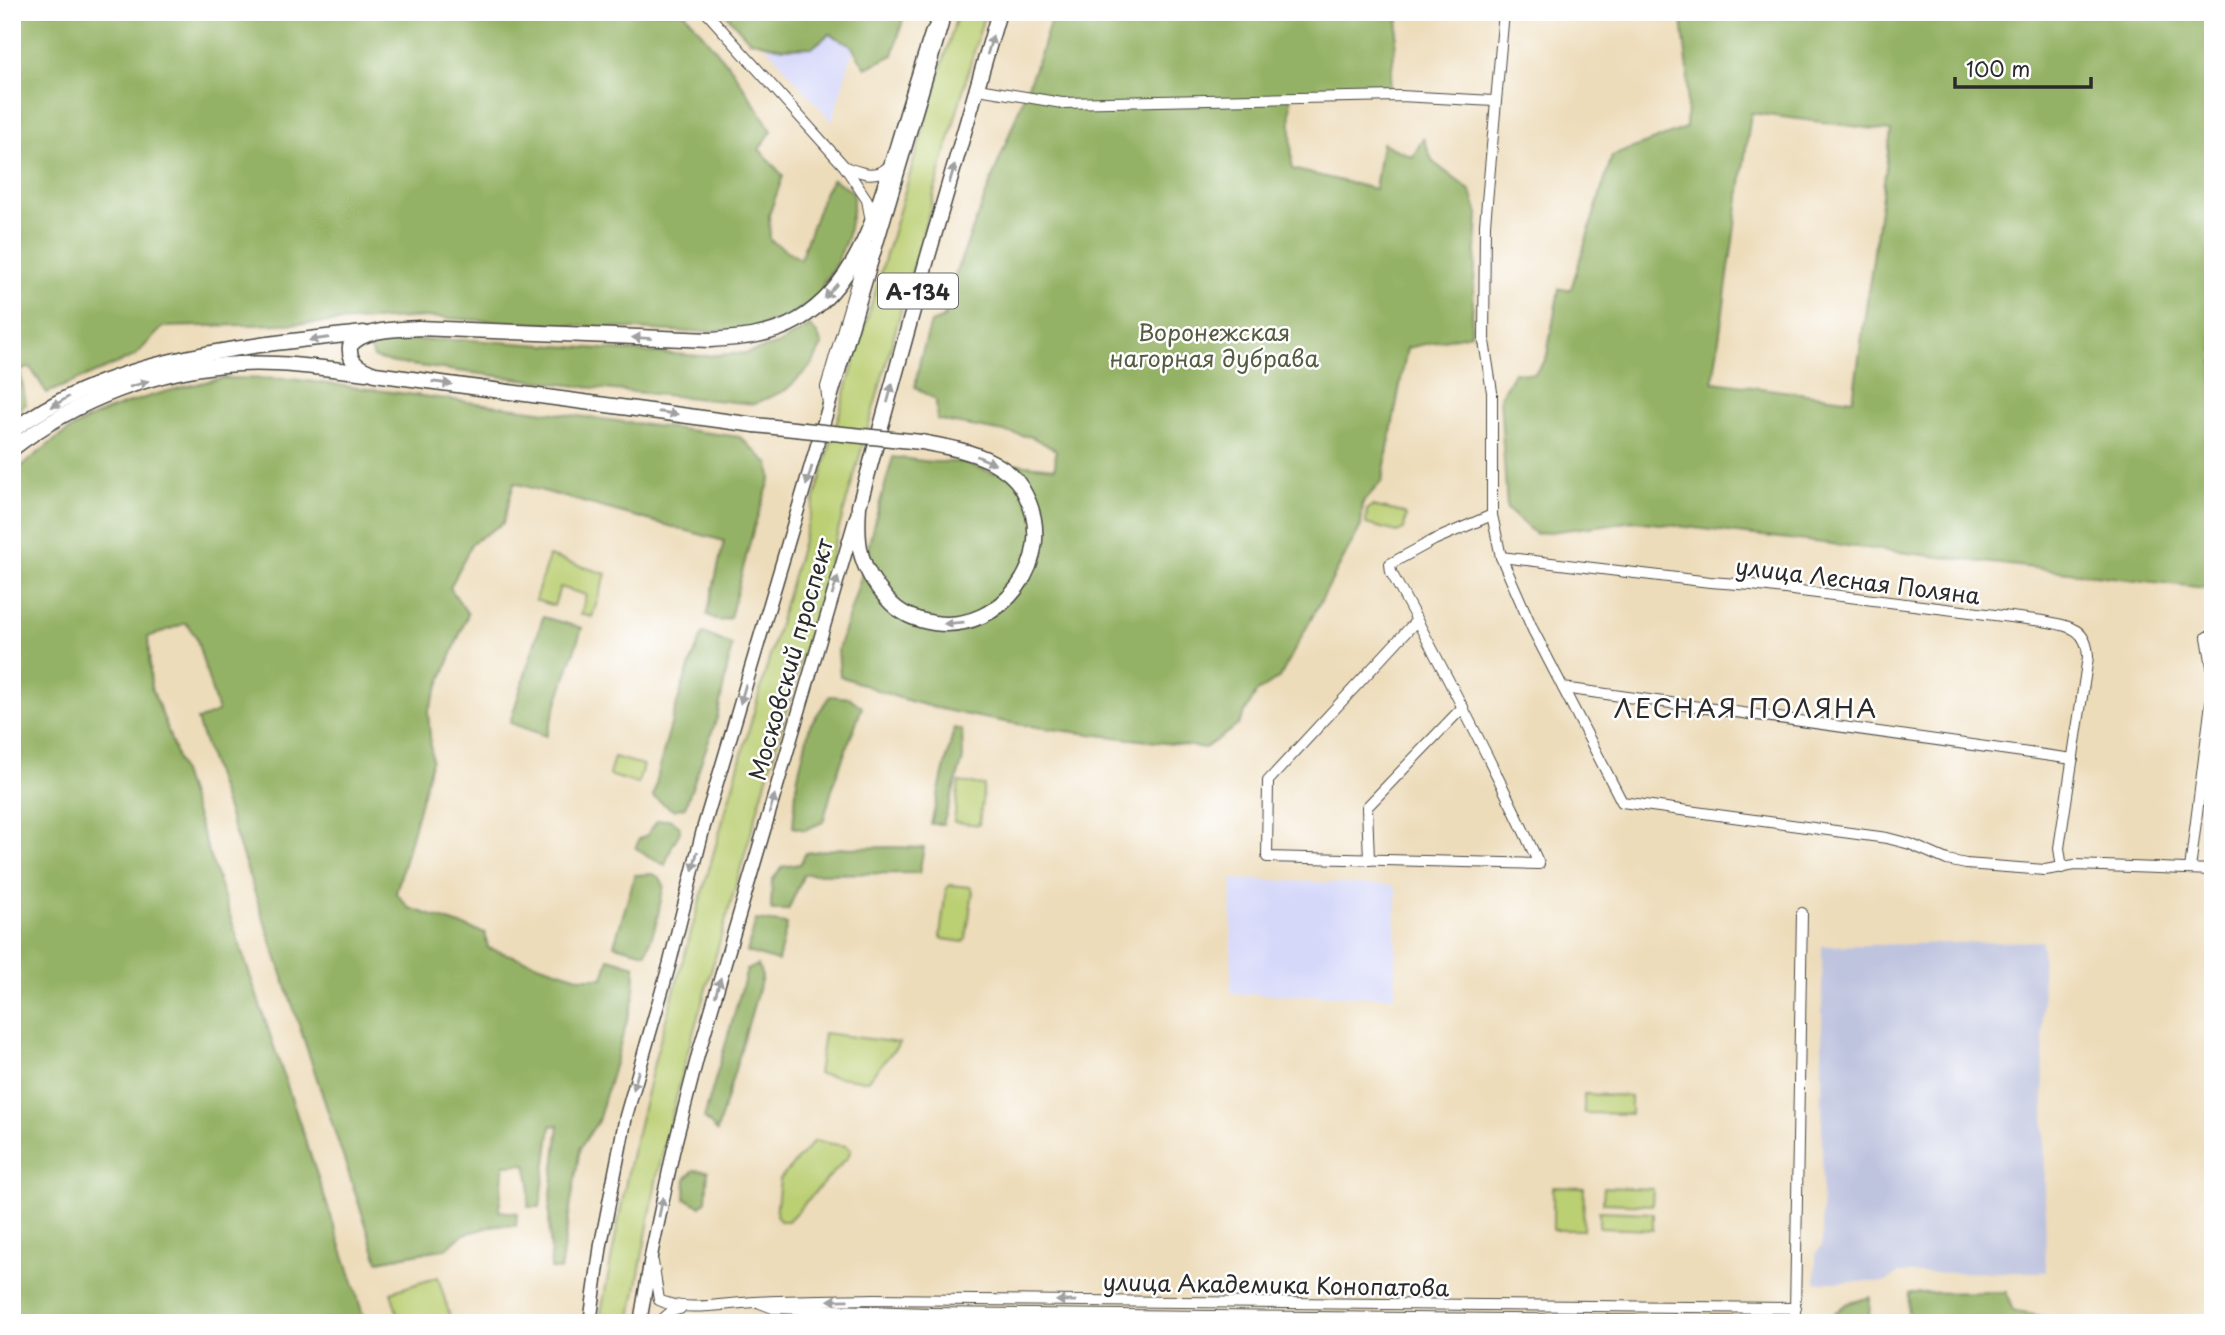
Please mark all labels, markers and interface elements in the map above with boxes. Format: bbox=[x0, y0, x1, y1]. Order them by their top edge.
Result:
one-way arrow bbox=[985, 34, 996, 56]
scale bar bbox=[1955, 46, 2092, 90]
text: 100 m bbox=[1966, 52, 2030, 84]
one-way arrow bbox=[948, 164, 958, 185]
road number: А-134 bbox=[878, 274, 958, 308]
one-way arrow bbox=[823, 282, 839, 300]
park label: Воронежская нагорная дубрава bbox=[1109, 314, 1319, 375]
one-way arrow bbox=[631, 332, 653, 343]
one-way arrow bbox=[308, 334, 330, 345]
one-way arrow bbox=[129, 378, 150, 389]
one-way arrow bbox=[431, 378, 453, 389]
one-way arrow bbox=[885, 382, 896, 404]
one-way arrow bbox=[50, 396, 69, 408]
one-way arrow bbox=[657, 408, 679, 419]
one-way arrow bbox=[976, 455, 997, 466]
one-way arrow bbox=[803, 466, 813, 487]
street label: Московский проспект bbox=[739, 533, 842, 784]
street label: улица Лесная Поляна bbox=[1734, 548, 1983, 612]
one-way arrow bbox=[830, 575, 840, 596]
one-way arrow bbox=[943, 617, 965, 628]
one-way arrow bbox=[738, 684, 748, 705]
district label: ЛЕСНАЯ ПОЛЯНА bbox=[1614, 688, 1878, 727]
one-way arrow bbox=[767, 794, 777, 815]
one-way arrow bbox=[689, 850, 700, 872]
one-way arrow bbox=[713, 976, 724, 998]
one-way arrow bbox=[630, 1070, 640, 1091]
one-way arrow bbox=[656, 1196, 667, 1218]
street label: улица Академика Конопатова bbox=[1102, 1263, 1450, 1305]
one-way arrow bbox=[827, 1294, 849, 1306]
one-way arrow bbox=[1055, 1296, 1077, 1307]

